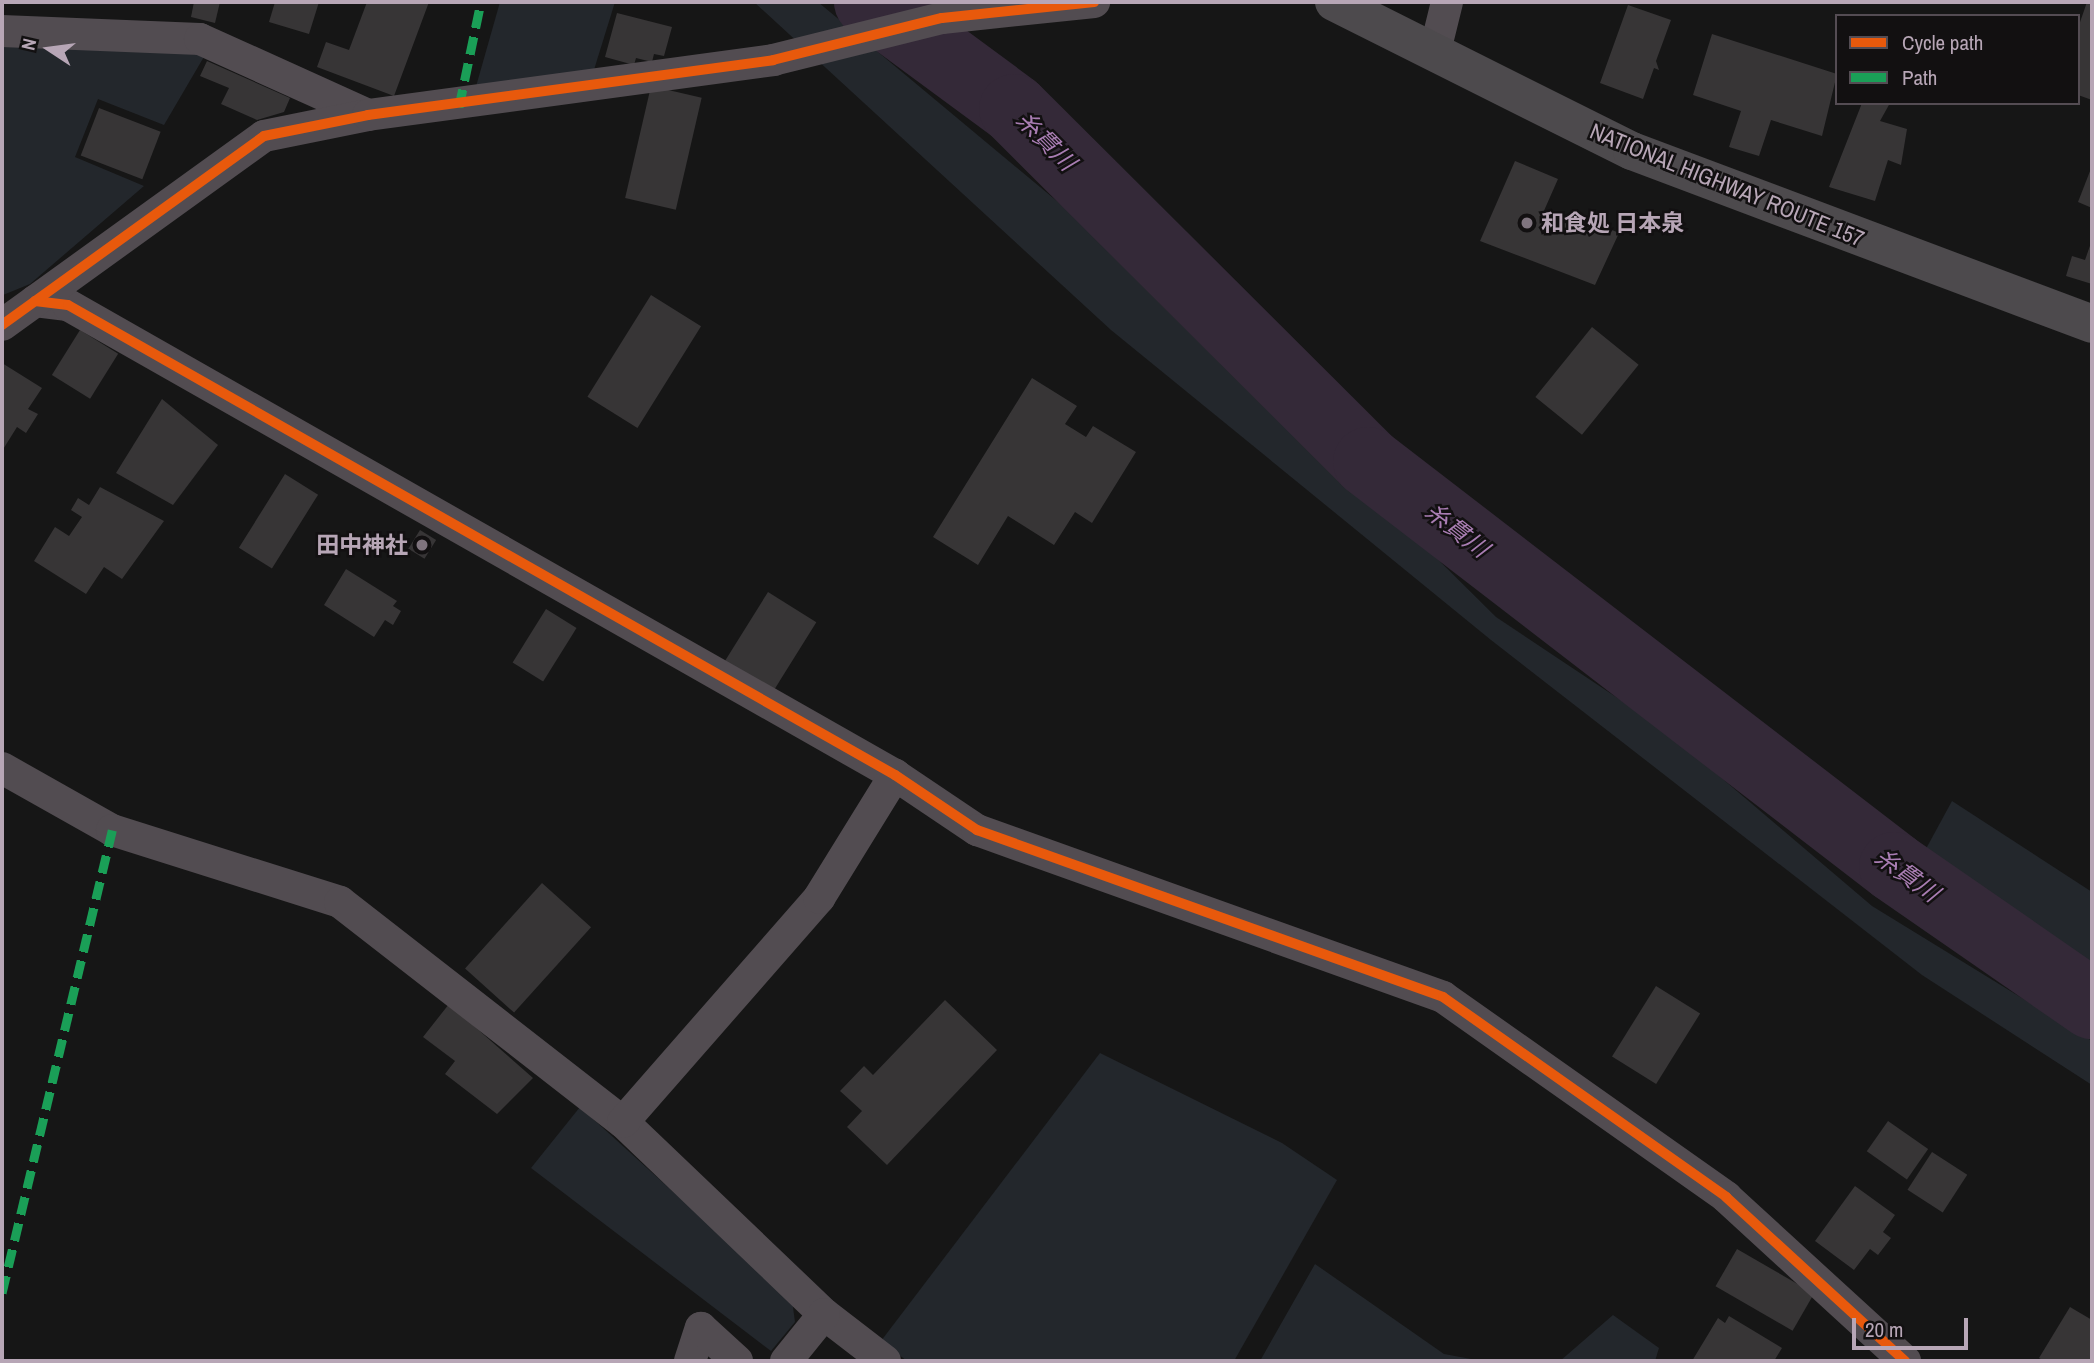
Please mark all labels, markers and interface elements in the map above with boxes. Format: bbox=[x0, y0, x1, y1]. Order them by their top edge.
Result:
north arrow bbox=[14, 14, 84, 84]
legend bbox=[1835, 14, 2080, 105]
text: Cycle path bbox=[1902, 28, 1983, 57]
text: N bbox=[15, 36, 42, 53]
text: Path bbox=[1902, 63, 1937, 92]
water label: 糸貫川 bbox=[1010, 105, 1082, 177]
street label: NATIONAL HIGHWAY ROUTE 157 bbox=[1585, 117, 1869, 253]
place label: 和食処 日本泉 bbox=[1541, 209, 1684, 237]
marker: 和食処 日本泉 bbox=[1519, 215, 1535, 231]
water label: 糸貫川 bbox=[1420, 496, 1494, 564]
place label: 田中神社 bbox=[316, 531, 408, 559]
marker: 田中神社 bbox=[414, 537, 430, 553]
water label: 糸貫川 bbox=[1869, 842, 1945, 908]
scale bar bbox=[1856, 1304, 1972, 1348]
text: 20 m bbox=[1865, 1315, 1903, 1344]

